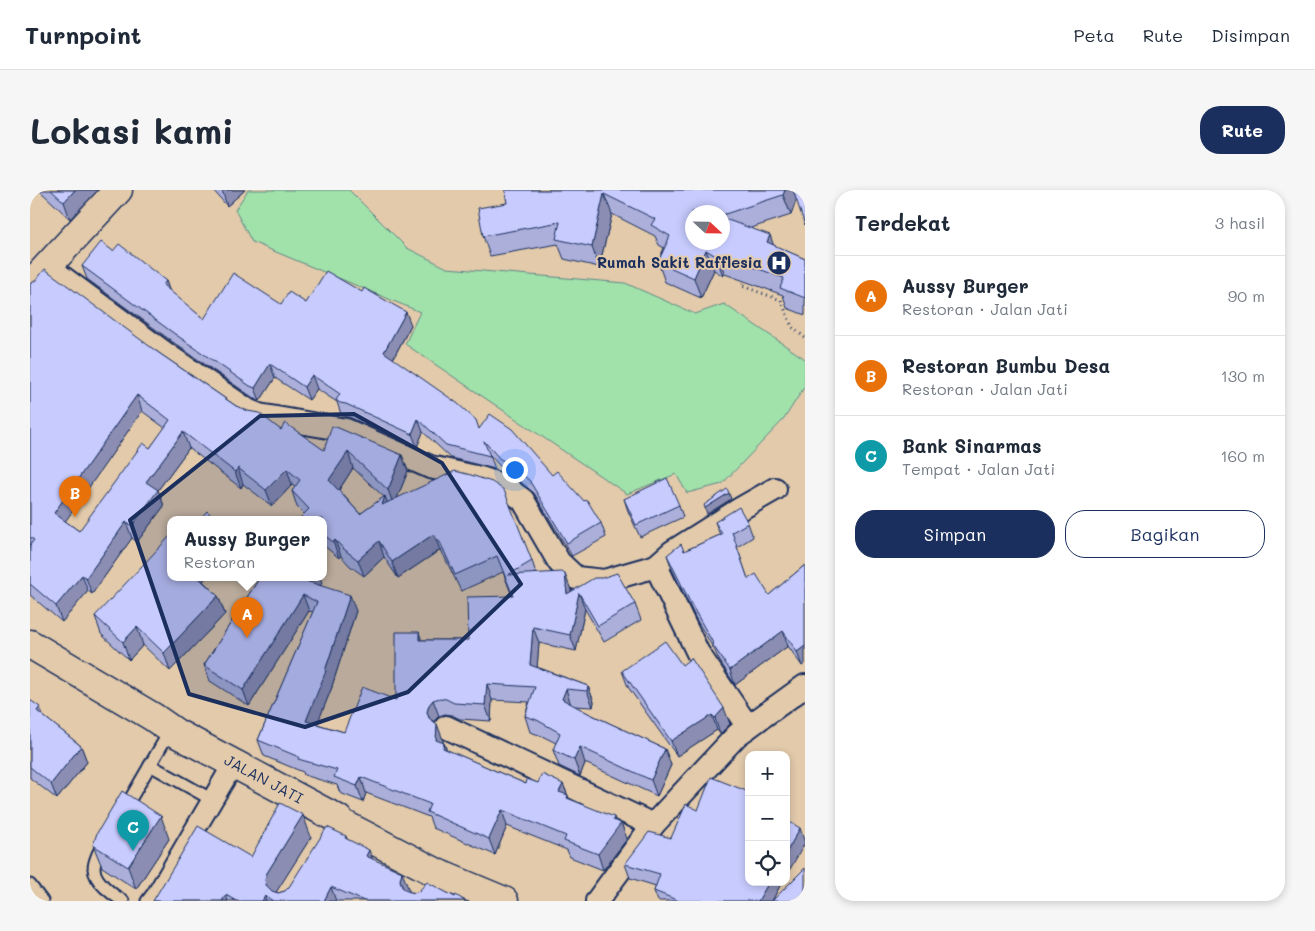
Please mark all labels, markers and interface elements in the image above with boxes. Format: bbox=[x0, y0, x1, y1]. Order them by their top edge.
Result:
text: Turnpoint bbox=[25, 19, 141, 50]
text: Peta bbox=[1073, 23, 1115, 47]
text: Rute bbox=[1143, 23, 1183, 47]
text: Disimpan bbox=[1211, 23, 1290, 47]
button: Rute bbox=[1200, 106, 1285, 154]
text: Lokasi kami bbox=[30, 107, 234, 153]
north arrow bbox=[685, 205, 730, 250]
text: Terdekat bbox=[855, 209, 950, 236]
text: 3 hasil bbox=[1215, 212, 1265, 233]
hospital icon: Rumah Sakit Rafflesia bbox=[766, 250, 792, 276]
place label: Rumah Sakit Rafflesia bbox=[597, 252, 762, 272]
text: Aussy Burger bbox=[902, 273, 1029, 298]
text: A bbox=[865, 285, 877, 306]
text: 90 m bbox=[1228, 285, 1265, 306]
text: Restoran · Jalan Jati bbox=[902, 298, 1068, 319]
text: Restoran Bumbu Desa bbox=[902, 353, 1110, 378]
text: B bbox=[866, 365, 876, 386]
text: 130 m bbox=[1221, 365, 1265, 386]
text: Restoran · Jalan Jati bbox=[902, 378, 1068, 399]
text: Bank Sinarmas bbox=[902, 433, 1042, 458]
text: C bbox=[865, 445, 877, 466]
text: 160 m bbox=[1220, 445, 1265, 466]
your location bbox=[502, 457, 528, 483]
text: Tempat · Jalan Jati bbox=[902, 458, 1055, 479]
pin: B bbox=[59, 476, 91, 517]
button: Simpan bbox=[855, 510, 1055, 558]
button: Bagikan bbox=[1065, 510, 1265, 558]
popup bbox=[167, 516, 327, 581]
text: Aussy Burger bbox=[184, 526, 310, 551]
text: Restoran bbox=[184, 551, 255, 572]
pin: A bbox=[231, 597, 263, 638]
street label: JALAN JATI bbox=[221, 749, 307, 808]
map controls bbox=[745, 751, 790, 886]
button: + bbox=[745, 751, 790, 796]
button: − bbox=[745, 796, 790, 841]
pin: C bbox=[117, 810, 149, 851]
button: locate bbox=[745, 841, 790, 886]

